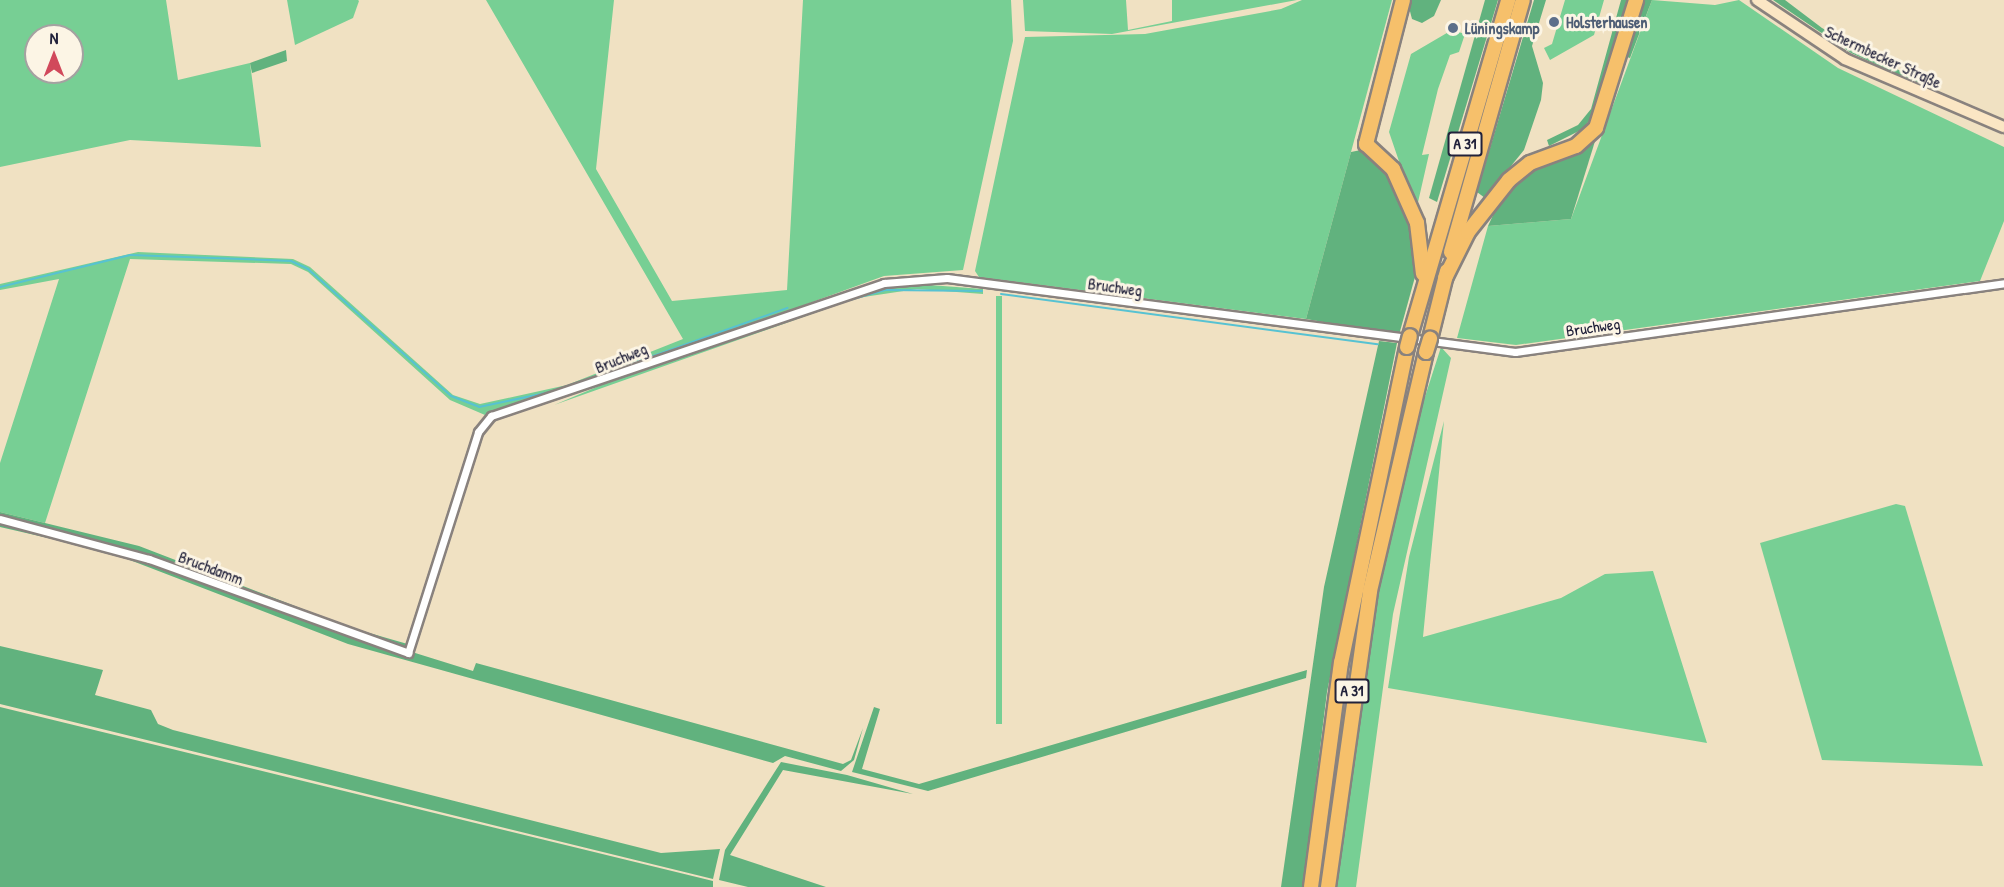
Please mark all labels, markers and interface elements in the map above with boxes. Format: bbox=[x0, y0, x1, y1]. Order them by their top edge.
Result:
place label: Holsterhausen bbox=[1566, 12, 1648, 32]
marker: Holsterhausen bbox=[1547, 15, 1561, 29]
place label: Lüningskamp bbox=[1465, 18, 1539, 38]
marker: Lüningskamp bbox=[1446, 21, 1460, 35]
street label: Schermbecker Straße bbox=[1822, 22, 1944, 92]
north arrow bbox=[24, 24, 84, 84]
text: N bbox=[50, 27, 58, 49]
road number: A 31 bbox=[1447, 132, 1483, 156]
street label: Bruchweg bbox=[1087, 274, 1143, 300]
street label: Bruchweg bbox=[1565, 314, 1621, 340]
street label: Bruchweg bbox=[592, 339, 650, 377]
street label: Bruchdamm bbox=[176, 547, 246, 589]
road number: A 31 bbox=[1334, 679, 1370, 703]

